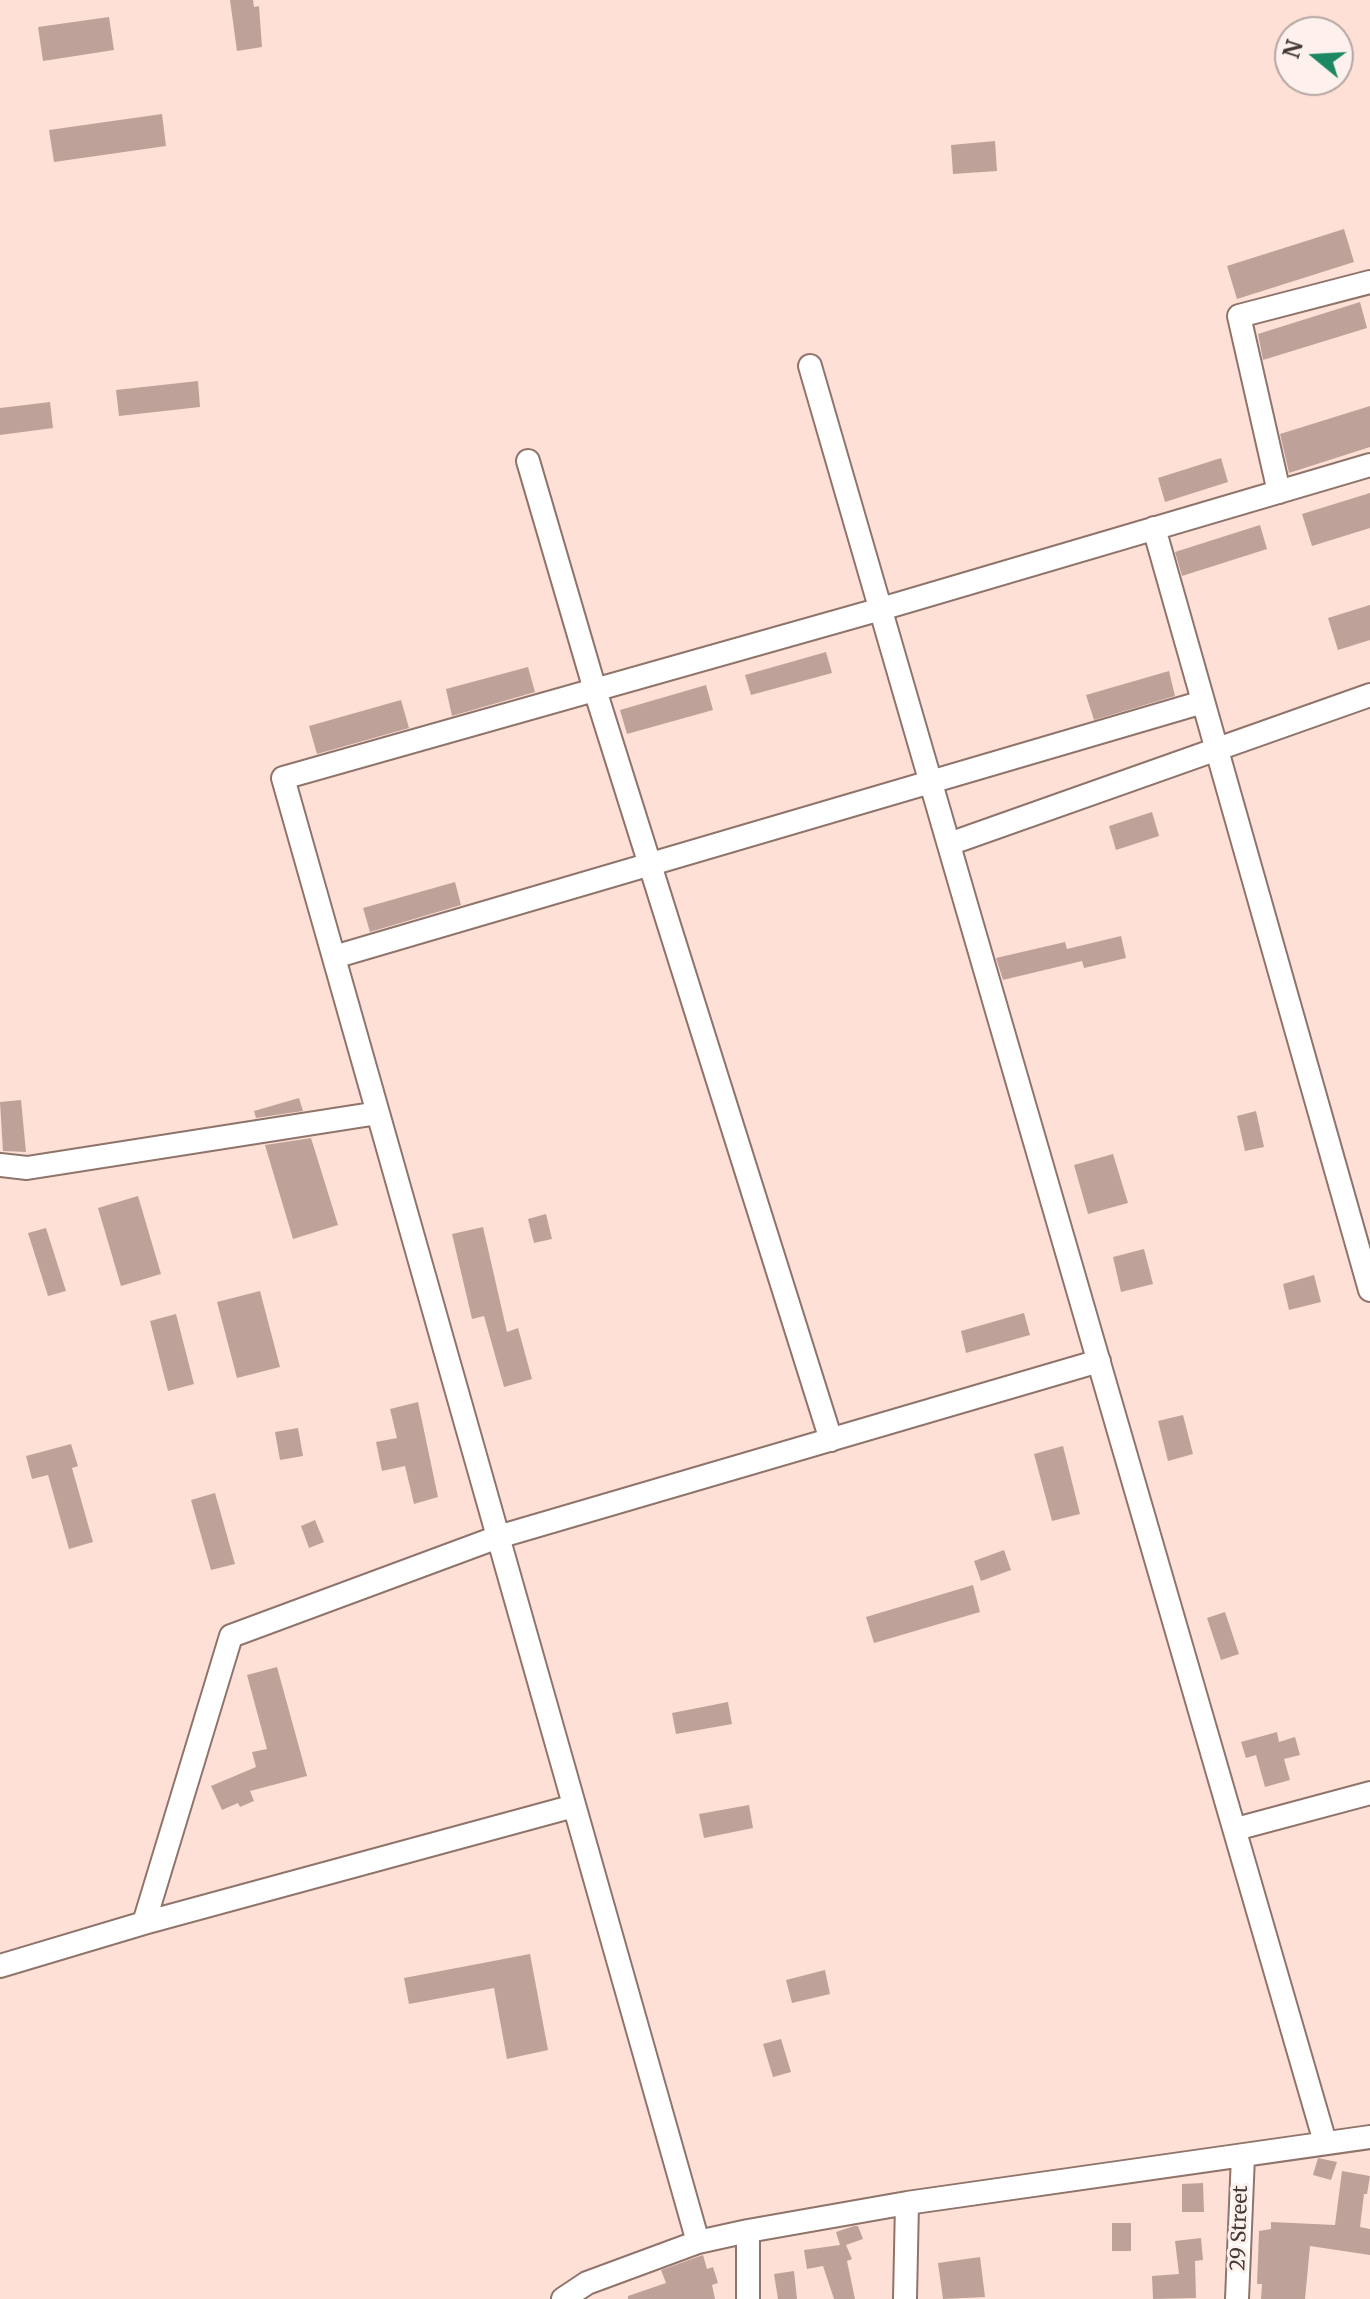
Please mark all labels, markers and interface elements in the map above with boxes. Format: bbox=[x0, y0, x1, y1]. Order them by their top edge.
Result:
north arrow bbox=[1274, 16, 1354, 96]
text: N bbox=[1277, 37, 1309, 62]
street label: 29 Street bbox=[1227, 2185, 1253, 2271]

